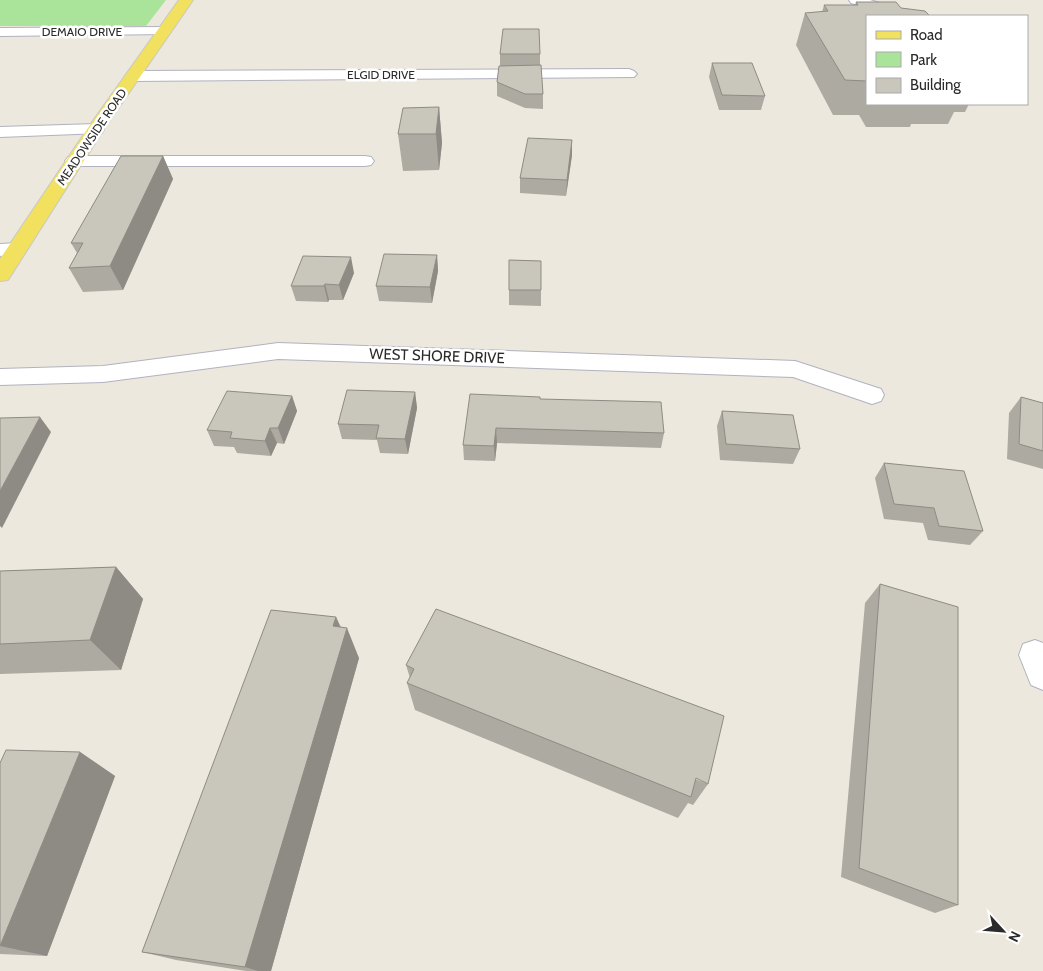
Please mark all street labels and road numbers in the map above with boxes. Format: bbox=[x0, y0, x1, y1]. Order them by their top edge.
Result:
street label: DEMAIO DRIVE bbox=[42, 24, 123, 39]
street label: ELGID DRIVE bbox=[347, 67, 415, 82]
street label: MEADOWSIDE ROAD bbox=[54, 85, 130, 188]
street label: WEST SHORE DRIVE bbox=[369, 345, 505, 367]

